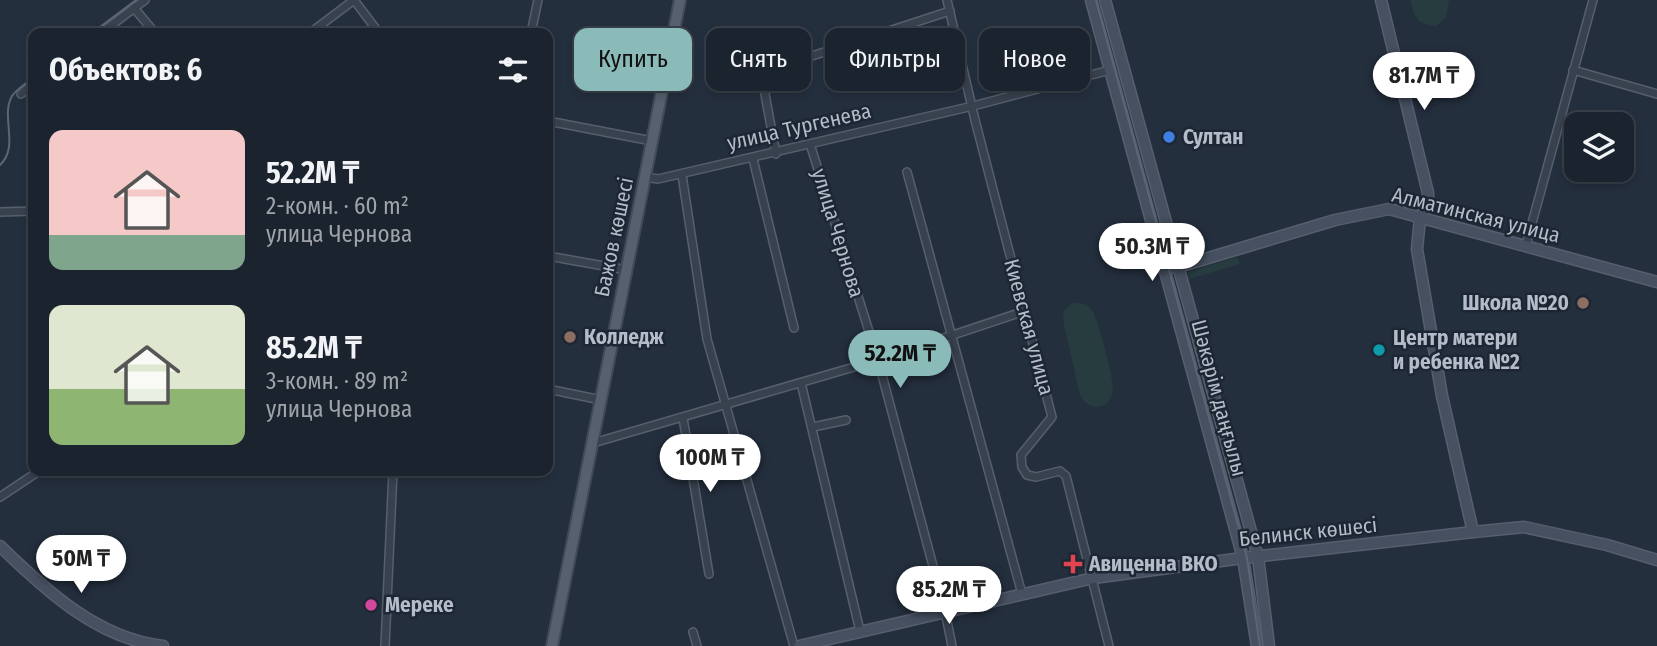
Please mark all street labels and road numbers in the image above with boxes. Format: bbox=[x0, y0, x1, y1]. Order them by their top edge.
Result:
street label: улица Тургенева bbox=[724, 98, 874, 156]
street label: улица Чернова bbox=[806, 165, 870, 301]
street label: Бажов көшесі bbox=[589, 175, 639, 299]
street label: Алматинская улица bbox=[1389, 182, 1563, 248]
street label: Киевская улица bbox=[998, 256, 1060, 398]
street label: Шәкәрім даңғылы bbox=[1186, 317, 1252, 479]
street label: Белинск көшесі bbox=[1238, 512, 1378, 552]

